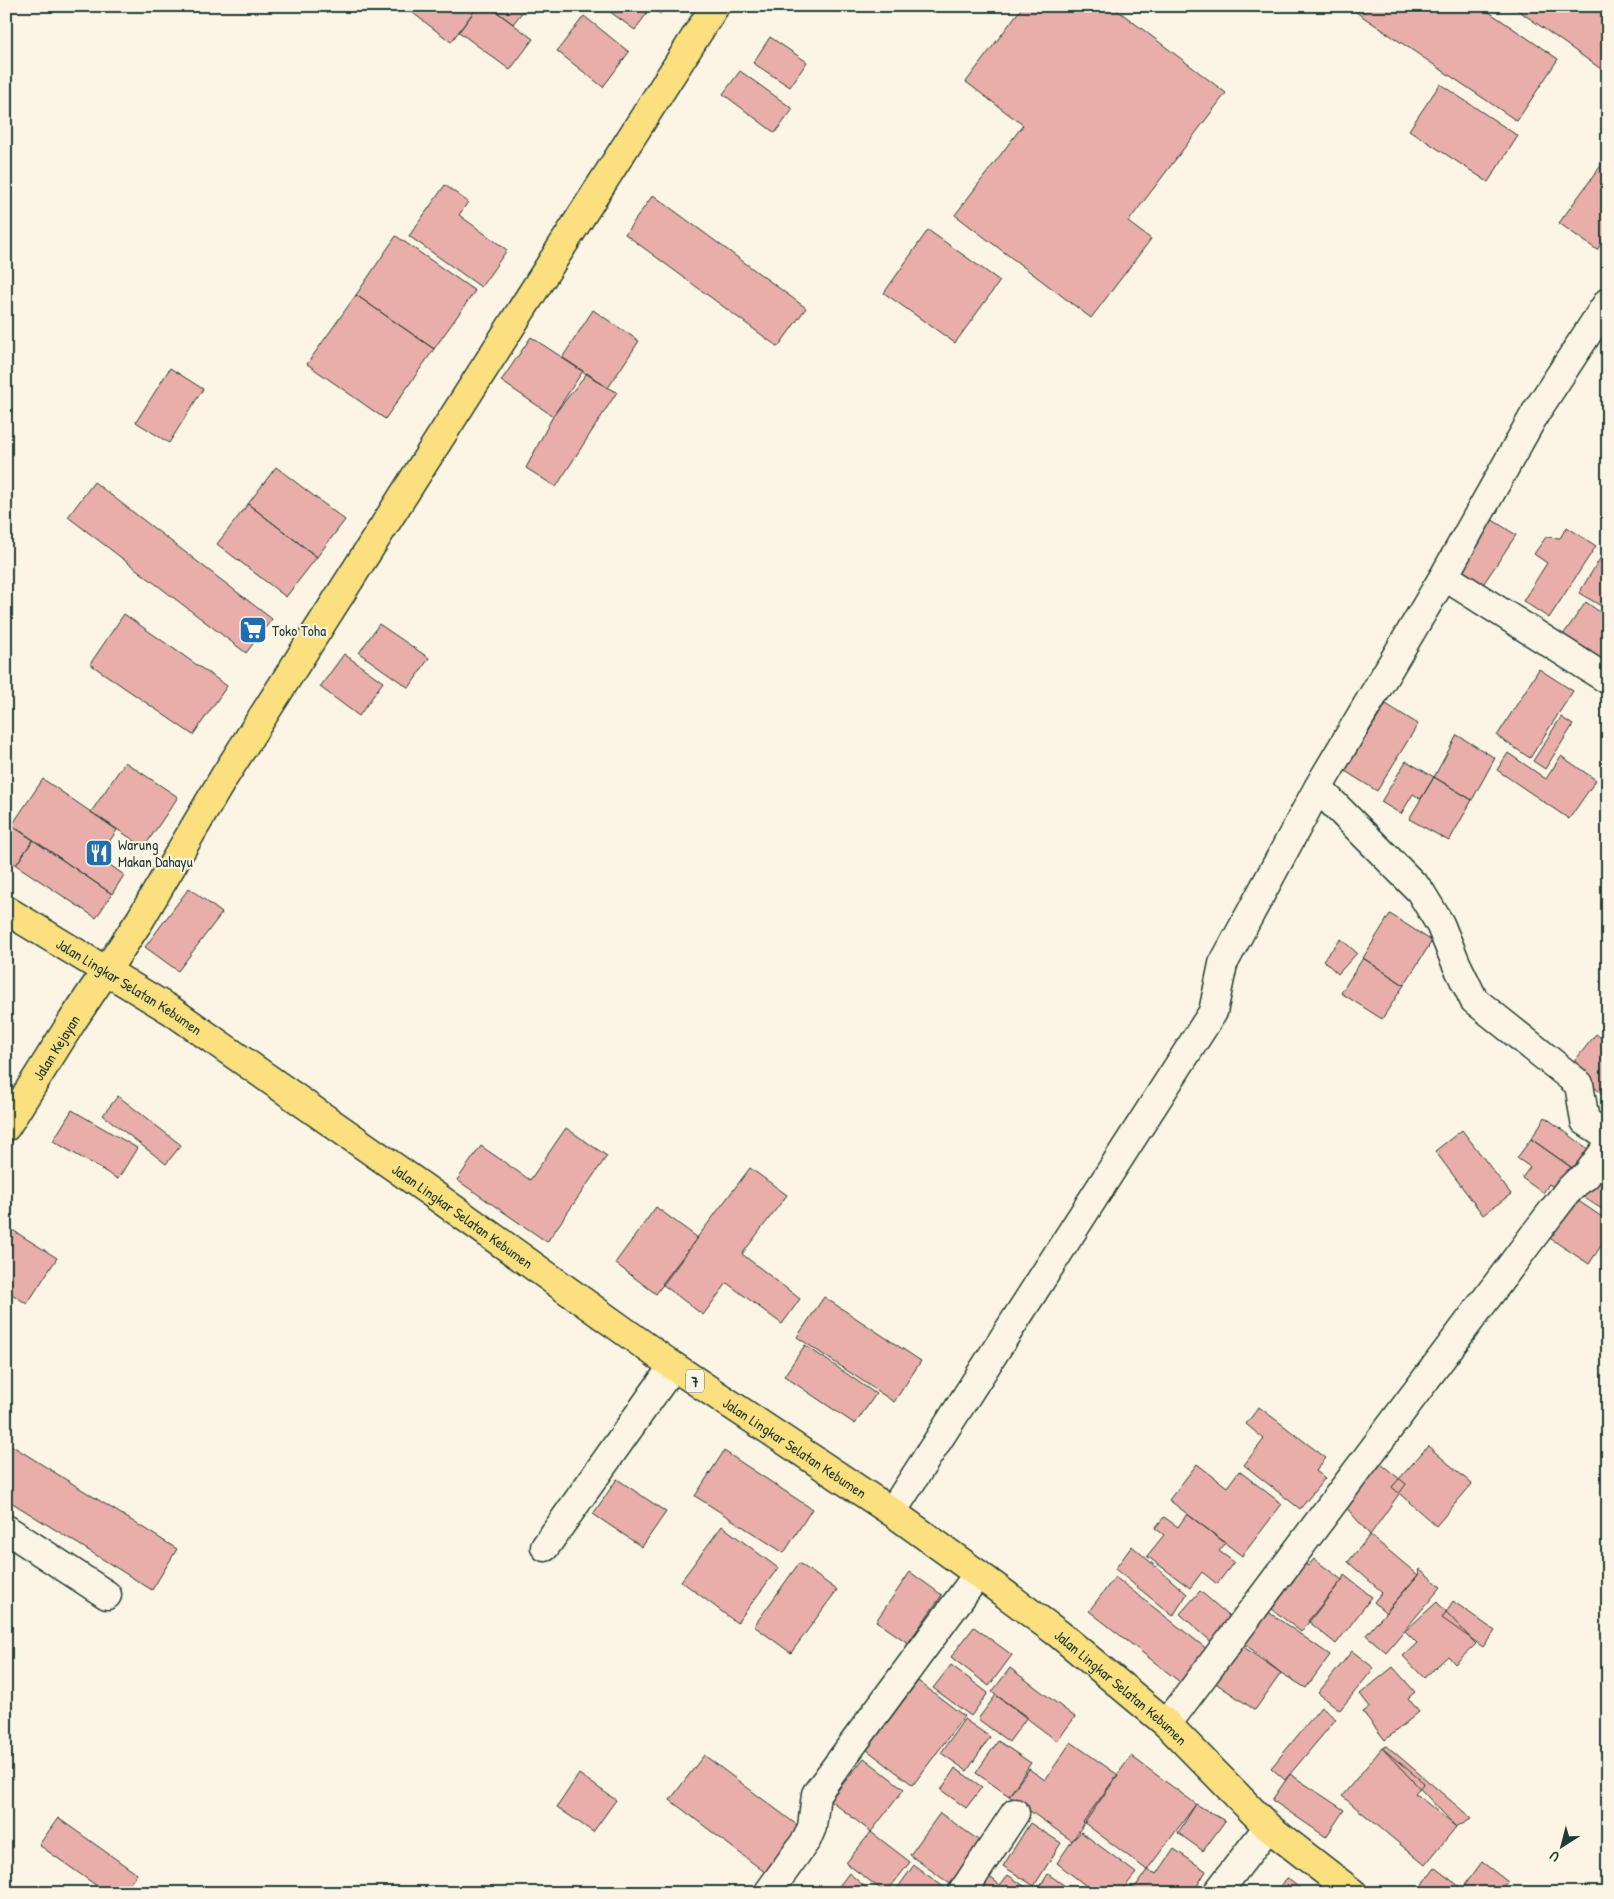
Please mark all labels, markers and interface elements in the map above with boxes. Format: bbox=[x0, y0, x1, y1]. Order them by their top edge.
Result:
supermarket icon: Toko Toha bbox=[238, 615, 268, 645]
place label: Toko Toha bbox=[272, 620, 326, 641]
place label: Warung Makan Dahayu bbox=[118, 834, 193, 872]
restaurant icon: Warung Makan Dahayu bbox=[84, 838, 114, 868]
street label: Jalan Lingkar Selatan Kebumen bbox=[52, 933, 207, 1040]
street label: Jalan Kejayan bbox=[27, 1010, 84, 1084]
street label: Jalan Lingkar Selatan Kebumen bbox=[388, 1158, 538, 1273]
road number: 7 bbox=[686, 1370, 704, 1392]
street label: Jalan Lingkar Selatan Kebumen bbox=[719, 1392, 871, 1503]
street label: Jalan Lingkar Selatan Kebumen bbox=[1050, 1624, 1192, 1750]
north arrow bbox=[1536, 1822, 1586, 1872]
text: U bbox=[1545, 1847, 1563, 1867]

